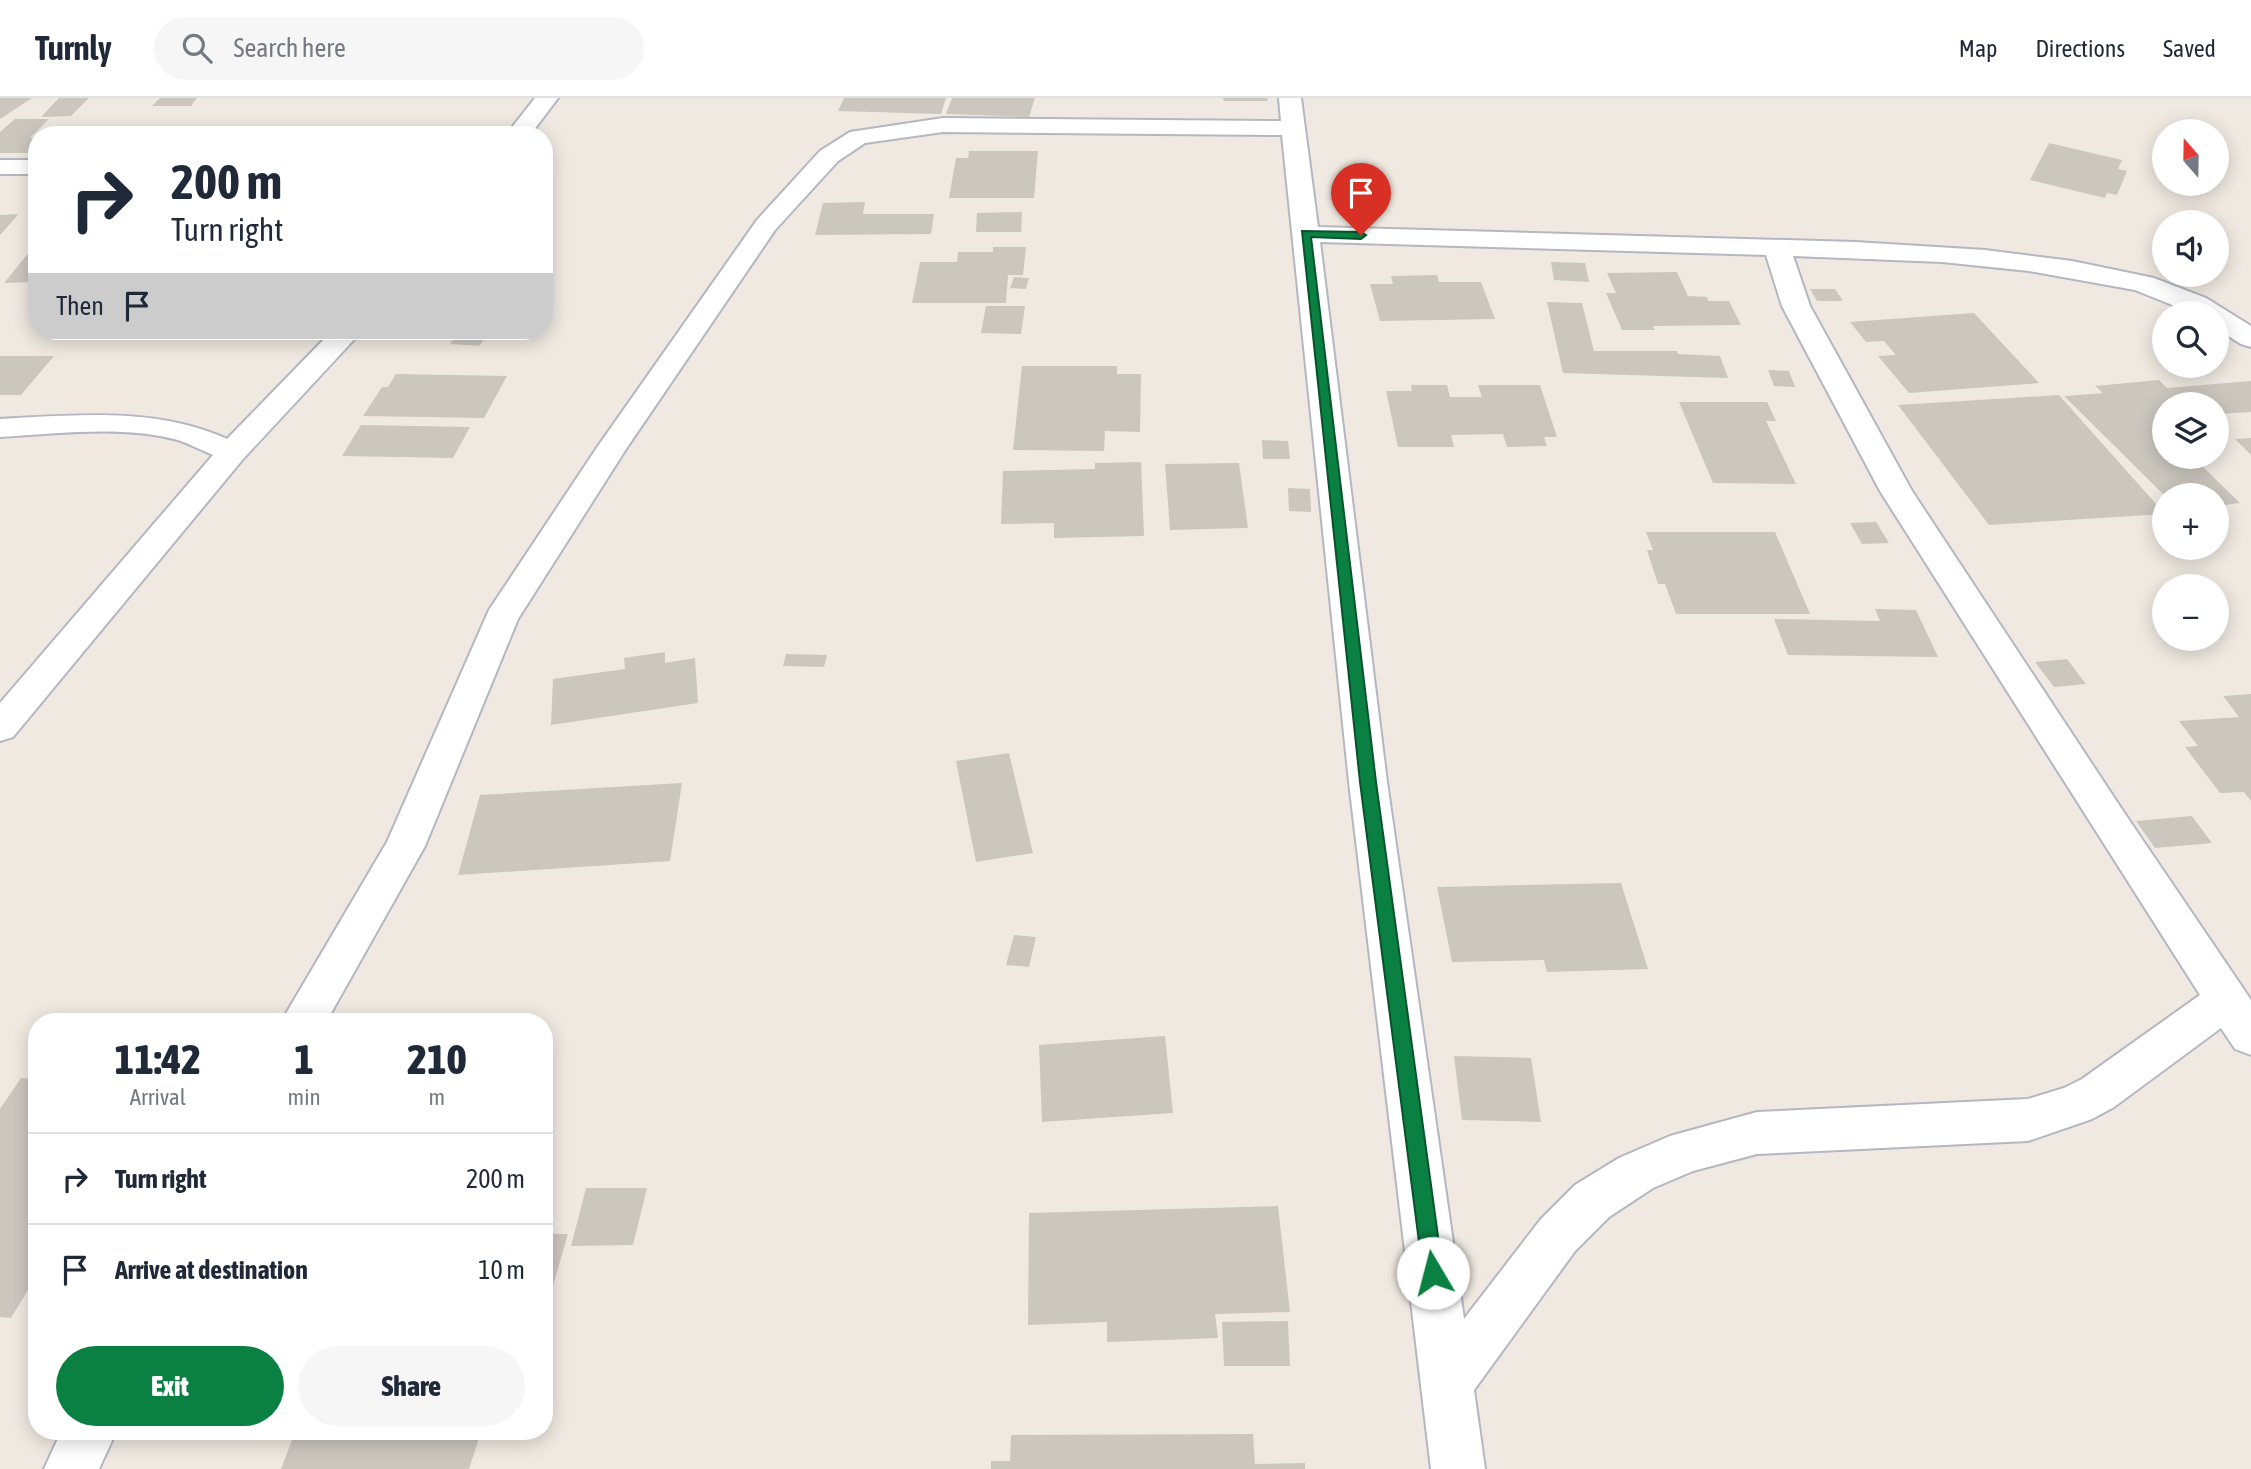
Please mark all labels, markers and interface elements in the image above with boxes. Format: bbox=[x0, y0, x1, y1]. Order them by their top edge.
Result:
search box bbox=[154, 17, 644, 80]
text: Turnly bbox=[35, 29, 112, 67]
icon: search bbox=[178, 29, 216, 67]
text: Search here bbox=[234, 33, 346, 63]
text: Map bbox=[1959, 35, 1997, 62]
text: Directions bbox=[2035, 35, 2125, 62]
text: Saved bbox=[2163, 35, 2216, 62]
north arrow bbox=[2152, 119, 2230, 196]
map controls bbox=[2152, 119, 2229, 651]
text: 200 m bbox=[171, 153, 282, 209]
icon: right bbox=[56, 154, 147, 245]
pin bbox=[1331, 163, 1391, 235]
icon: arrive bbox=[1342, 174, 1380, 212]
button: sound bbox=[2152, 210, 2229, 287]
text: Turn right bbox=[171, 211, 284, 248]
icon: arrive bbox=[118, 287, 156, 325]
text: Then bbox=[56, 291, 104, 321]
button: search bbox=[2152, 301, 2229, 378]
button: layers bbox=[2152, 392, 2229, 469]
button: + bbox=[2152, 483, 2229, 560]
button: − bbox=[2152, 574, 2229, 651]
text: 11:42 bbox=[115, 1035, 201, 1083]
text: 1 bbox=[294, 1035, 314, 1083]
text: 210 bbox=[407, 1035, 466, 1083]
text: Arrival bbox=[130, 1084, 186, 1110]
text: min bbox=[288, 1084, 321, 1110]
text: m bbox=[429, 1084, 445, 1110]
icon: right bbox=[56, 1160, 94, 1198]
text: Turn right bbox=[115, 1164, 206, 1194]
text: 200 m bbox=[466, 1164, 525, 1194]
position arrow bbox=[1396, 1236, 1470, 1310]
icon: arrive bbox=[56, 1251, 94, 1289]
text: Arrive at destination bbox=[115, 1255, 308, 1285]
text: 10 m bbox=[478, 1255, 525, 1285]
button: Exit bbox=[56, 1346, 284, 1426]
button: Share bbox=[298, 1346, 525, 1426]

